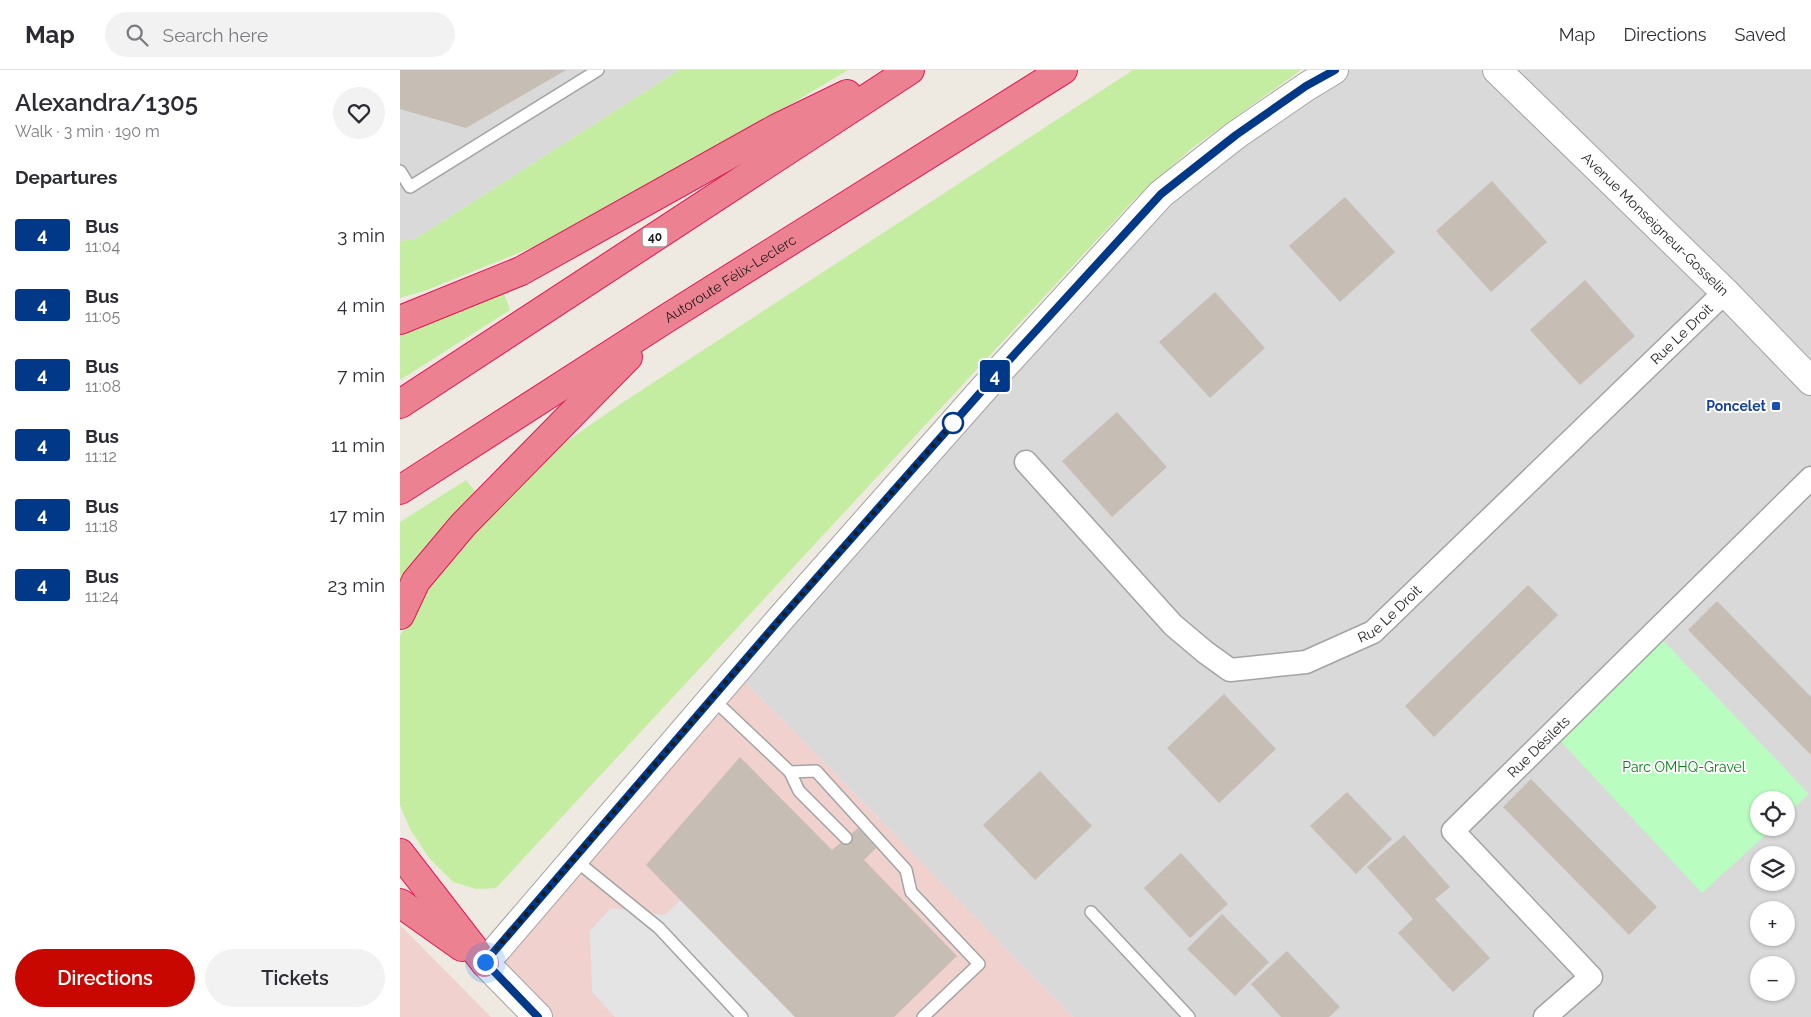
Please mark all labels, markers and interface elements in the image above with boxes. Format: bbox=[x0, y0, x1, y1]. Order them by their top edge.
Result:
search box bbox=[105, 12, 455, 57]
text: Map bbox=[25, 20, 75, 49]
icon: search bbox=[123, 21, 151, 49]
text: Search here bbox=[163, 24, 268, 46]
text: Map bbox=[1559, 24, 1595, 45]
text: Directions bbox=[1623, 24, 1707, 45]
text: Saved bbox=[1735, 24, 1786, 45]
button: heart bbox=[333, 87, 385, 139]
text: Alexandra/1305 bbox=[15, 88, 198, 117]
text: Walk · 3 min · 190 m bbox=[15, 122, 160, 141]
street label: Avenue Monseigneur-Gosselin bbox=[1579, 149, 1732, 299]
text: Departures bbox=[15, 166, 117, 188]
text: Bus bbox=[85, 215, 119, 237]
text: 4 bbox=[37, 224, 48, 245]
text: 3 min bbox=[337, 224, 385, 246]
road number: 40 bbox=[642, 228, 668, 246]
street label: Autoroute Félix-Leclerc bbox=[661, 231, 799, 326]
text: 11:04 bbox=[85, 237, 120, 256]
text: Bus bbox=[85, 285, 119, 307]
text: 4 bbox=[37, 294, 48, 315]
text: 4 min bbox=[337, 294, 385, 316]
street label: Rue Le Droit bbox=[1647, 300, 1716, 367]
text: 11:05 bbox=[85, 307, 120, 326]
text: Bus bbox=[85, 355, 119, 377]
line badge: 4 bbox=[979, 360, 1011, 392]
text: 4 bbox=[37, 364, 48, 385]
text: 7 min bbox=[337, 364, 385, 386]
text: 4 bbox=[990, 365, 1000, 386]
text: 11:08 bbox=[85, 377, 121, 396]
place label: Poncelet bbox=[1706, 398, 1767, 414]
marker: Poncelet bbox=[1770, 400, 1782, 412]
unlabelled marker bbox=[942, 412, 964, 434]
text: Bus bbox=[85, 425, 119, 447]
text: 4 bbox=[37, 434, 48, 455]
text: 11 min bbox=[331, 434, 385, 456]
text: 11:12 bbox=[85, 447, 117, 466]
text: Bus bbox=[85, 495, 119, 517]
text: 4 bbox=[37, 504, 48, 525]
text: 17 min bbox=[329, 504, 385, 526]
text: 11:18 bbox=[85, 517, 118, 536]
text: Bus bbox=[85, 565, 119, 587]
text: 4 bbox=[37, 574, 48, 595]
text: 23 min bbox=[327, 574, 385, 596]
street label: Rue Le Droit bbox=[1355, 582, 1425, 646]
text: 11:24 bbox=[85, 587, 119, 606]
street label: Rue Désilets bbox=[1504, 712, 1573, 781]
park label: Parc OMHQ-Gravel bbox=[1622, 759, 1746, 775]
map controls bbox=[1750, 791, 1795, 1001]
button: locate bbox=[1750, 791, 1795, 836]
button: layers bbox=[1750, 846, 1795, 891]
button: + bbox=[1750, 901, 1795, 946]
button: Directions bbox=[15, 949, 195, 1007]
button: Tickets bbox=[205, 949, 385, 1007]
your location bbox=[473, 950, 498, 975]
button: − bbox=[1750, 956, 1795, 1001]

